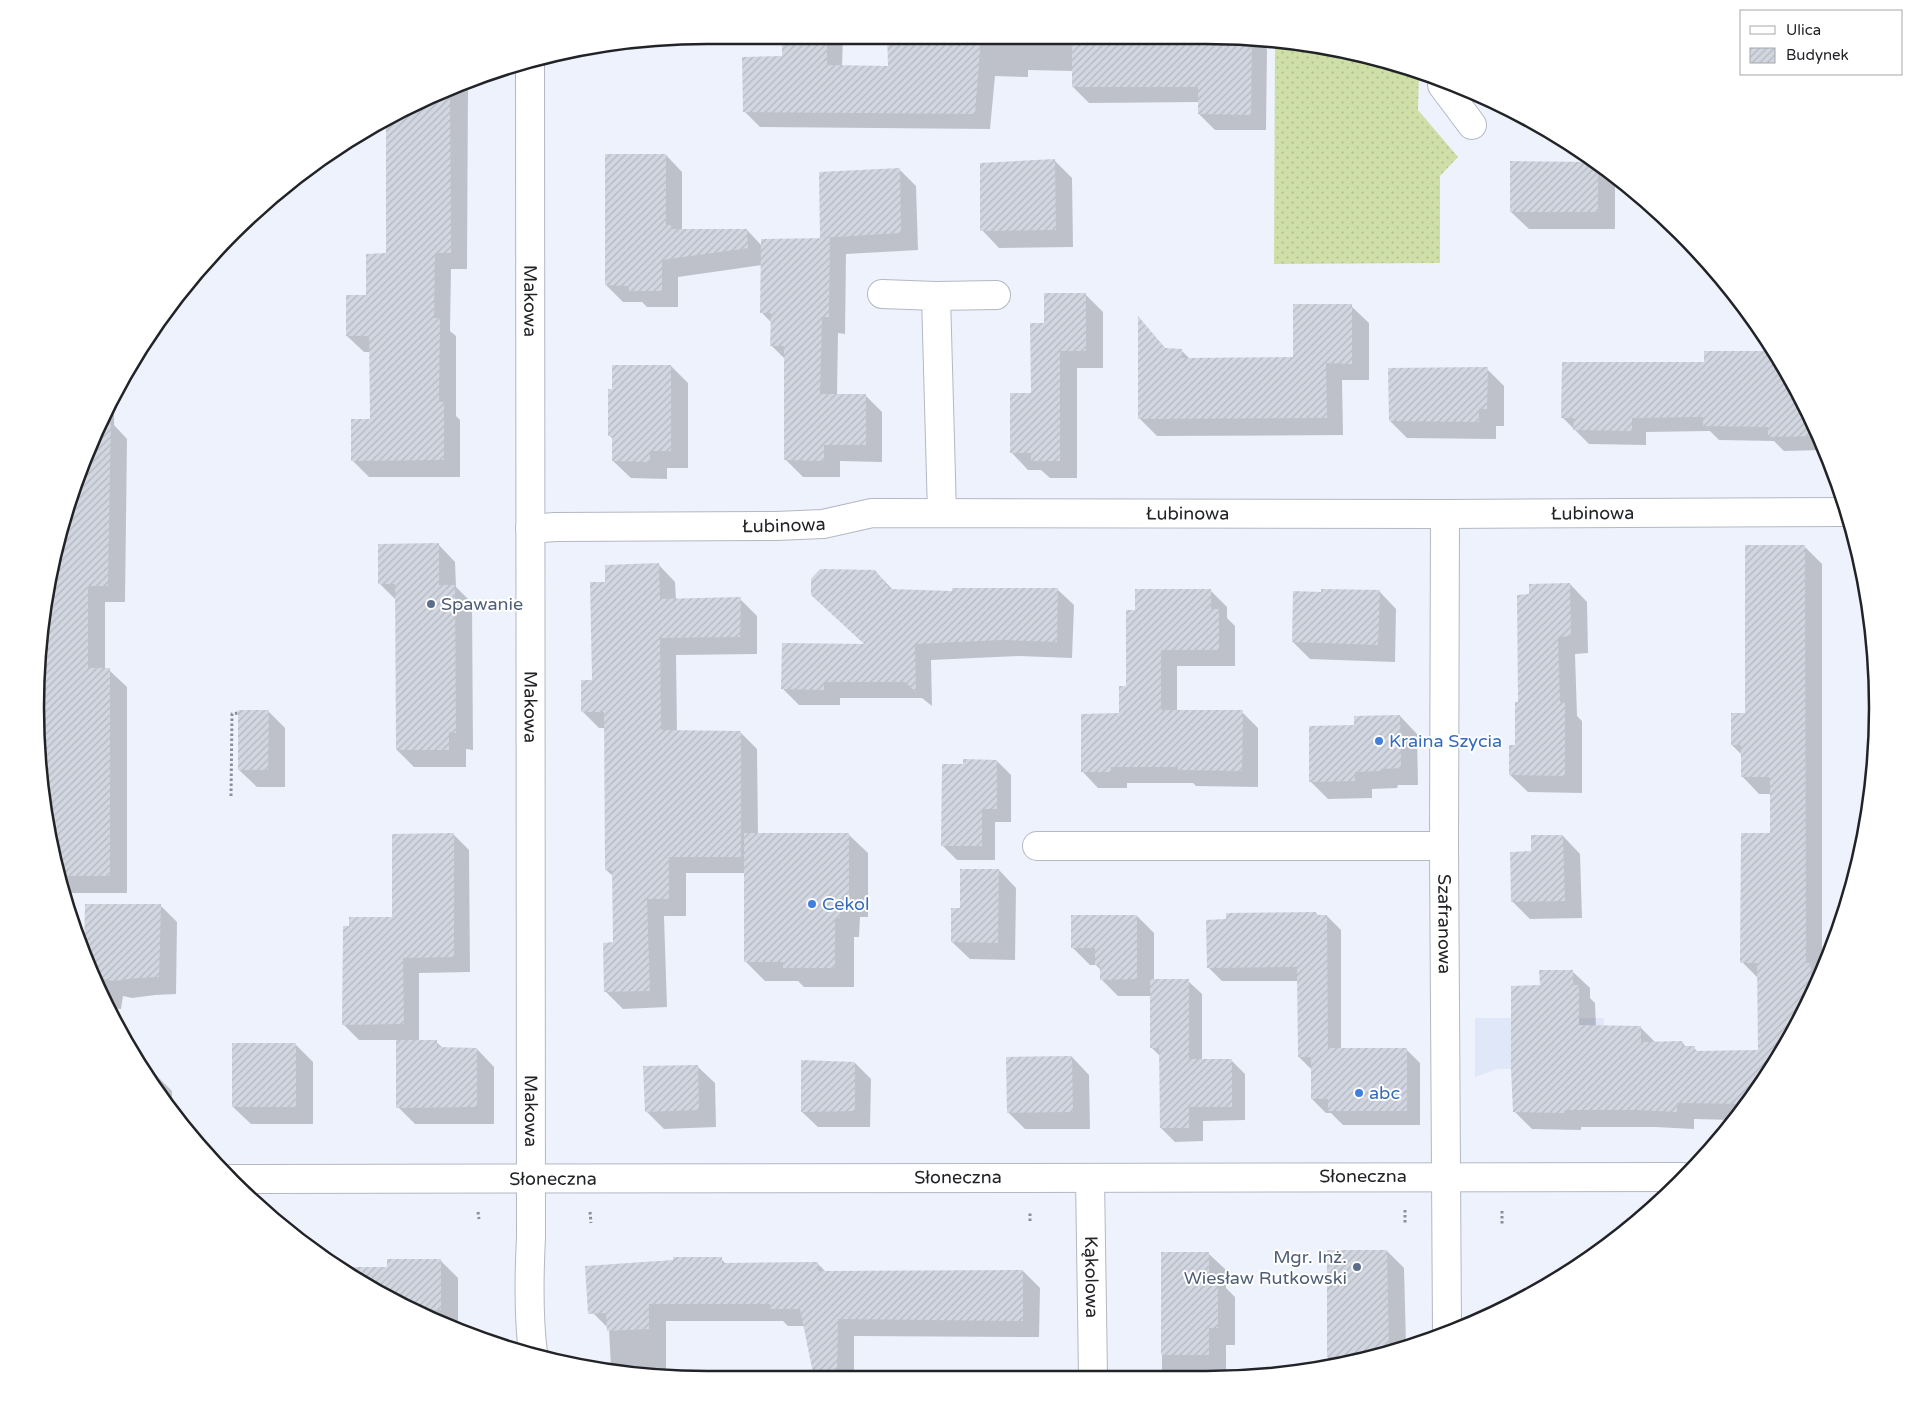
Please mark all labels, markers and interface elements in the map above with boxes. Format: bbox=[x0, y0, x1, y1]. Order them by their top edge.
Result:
legend bbox=[1740, 10, 1903, 75]
text: Ulica bbox=[1786, 21, 1821, 39]
text: Budynek bbox=[1786, 46, 1849, 64]
street label: Makowa bbox=[519, 265, 541, 337]
street label: Łubinowa bbox=[1146, 502, 1229, 525]
street label: Łubinowa bbox=[1551, 502, 1634, 524]
street label: Łubinowa bbox=[742, 513, 826, 537]
place label: Spawanie bbox=[441, 593, 523, 615]
marker: Spawanie bbox=[425, 598, 437, 610]
street label: Makowa bbox=[520, 671, 542, 743]
place label: Kraina Szycia bbox=[1389, 730, 1502, 752]
marker: Kraina Szycia bbox=[1373, 735, 1385, 747]
street label: Szafranowa bbox=[1433, 874, 1456, 974]
place label: Cekol bbox=[822, 893, 869, 915]
marker: Cekol bbox=[806, 898, 818, 910]
street label: Makowa bbox=[520, 1075, 542, 1147]
place label: abc bbox=[1369, 1082, 1400, 1104]
marker: abc bbox=[1353, 1087, 1365, 1099]
street label: Słoneczna bbox=[1319, 1165, 1407, 1187]
street label: Słoneczna bbox=[914, 1166, 1002, 1188]
street label: Słoneczna bbox=[509, 1168, 597, 1190]
street label: Kąkolowa bbox=[1080, 1236, 1103, 1318]
place label: Mgr. Inż. Wiesław Rutkowski bbox=[1184, 1246, 1347, 1289]
marker: Mgr. Inż. Wiesław Rutkowski bbox=[1351, 1261, 1363, 1273]

